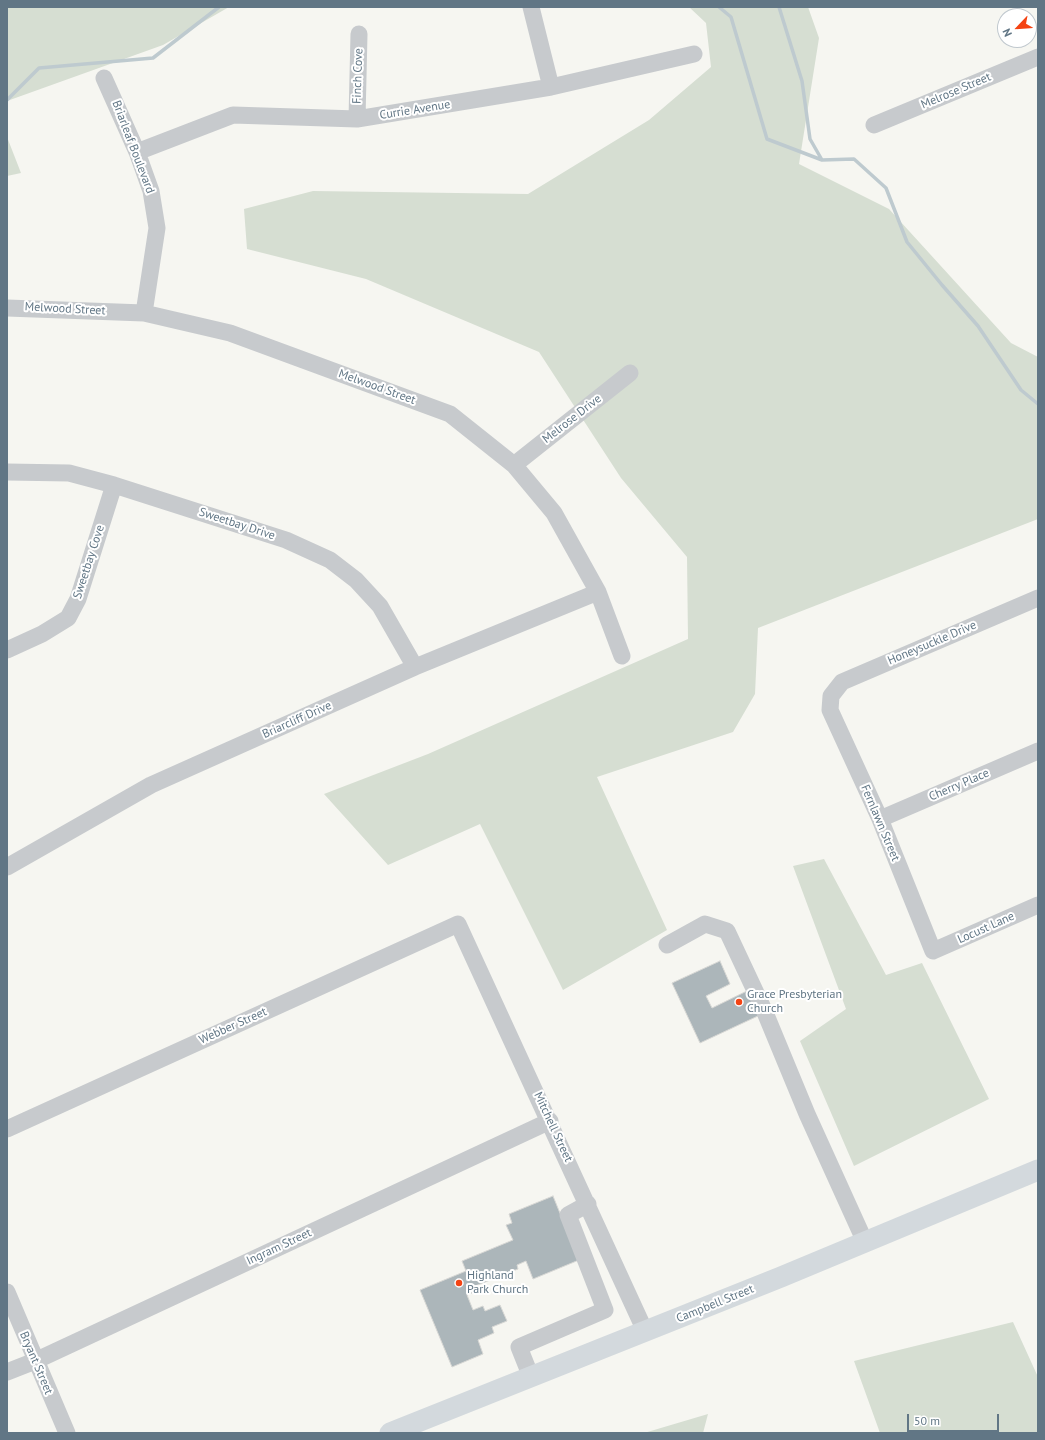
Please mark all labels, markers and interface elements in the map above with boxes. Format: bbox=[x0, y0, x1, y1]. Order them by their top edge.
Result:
north arrow bbox=[997, 8, 1037, 48]
text: N bbox=[999, 26, 1015, 39]
street label: Finch Cove bbox=[350, 48, 366, 104]
street label: Melrose Street bbox=[919, 70, 993, 112]
street label: Currie Avenue bbox=[379, 97, 451, 123]
street label: Briarleaf Boulevard bbox=[109, 98, 157, 196]
street label: Melwood Street bbox=[24, 300, 106, 318]
street label: Melwood Street bbox=[337, 366, 417, 408]
street label: Melrose Drive bbox=[540, 392, 604, 446]
street label: Sweetbay Drive bbox=[197, 505, 277, 543]
street label: Sweetbay Cove bbox=[70, 523, 108, 601]
street label: Honeysuckle Drive bbox=[886, 618, 978, 668]
street label: Briarcliff Drive bbox=[260, 698, 334, 742]
street label: Cherry Place bbox=[927, 766, 991, 804]
street label: Fernlawn Street bbox=[857, 783, 903, 863]
street label: Locust Lane bbox=[955, 909, 1017, 947]
place label: Grace Presbyterian Church bbox=[747, 988, 842, 1016]
marker: Grace Presbyterian Church bbox=[734, 997, 744, 1007]
street label: Webber Street bbox=[197, 1005, 269, 1047]
street label: Mitchell Street bbox=[531, 1090, 575, 1164]
street label: Ingram Street bbox=[244, 1226, 314, 1268]
place label: Highland Park Church bbox=[467, 1269, 528, 1297]
marker: Highland Park Church bbox=[454, 1278, 464, 1288]
street label: Campbell Street bbox=[674, 1282, 756, 1326]
street label: Bryant Street bbox=[16, 1329, 56, 1397]
scale bar bbox=[909, 1406, 1001, 1432]
text: 50 m bbox=[914, 1413, 940, 1428]

